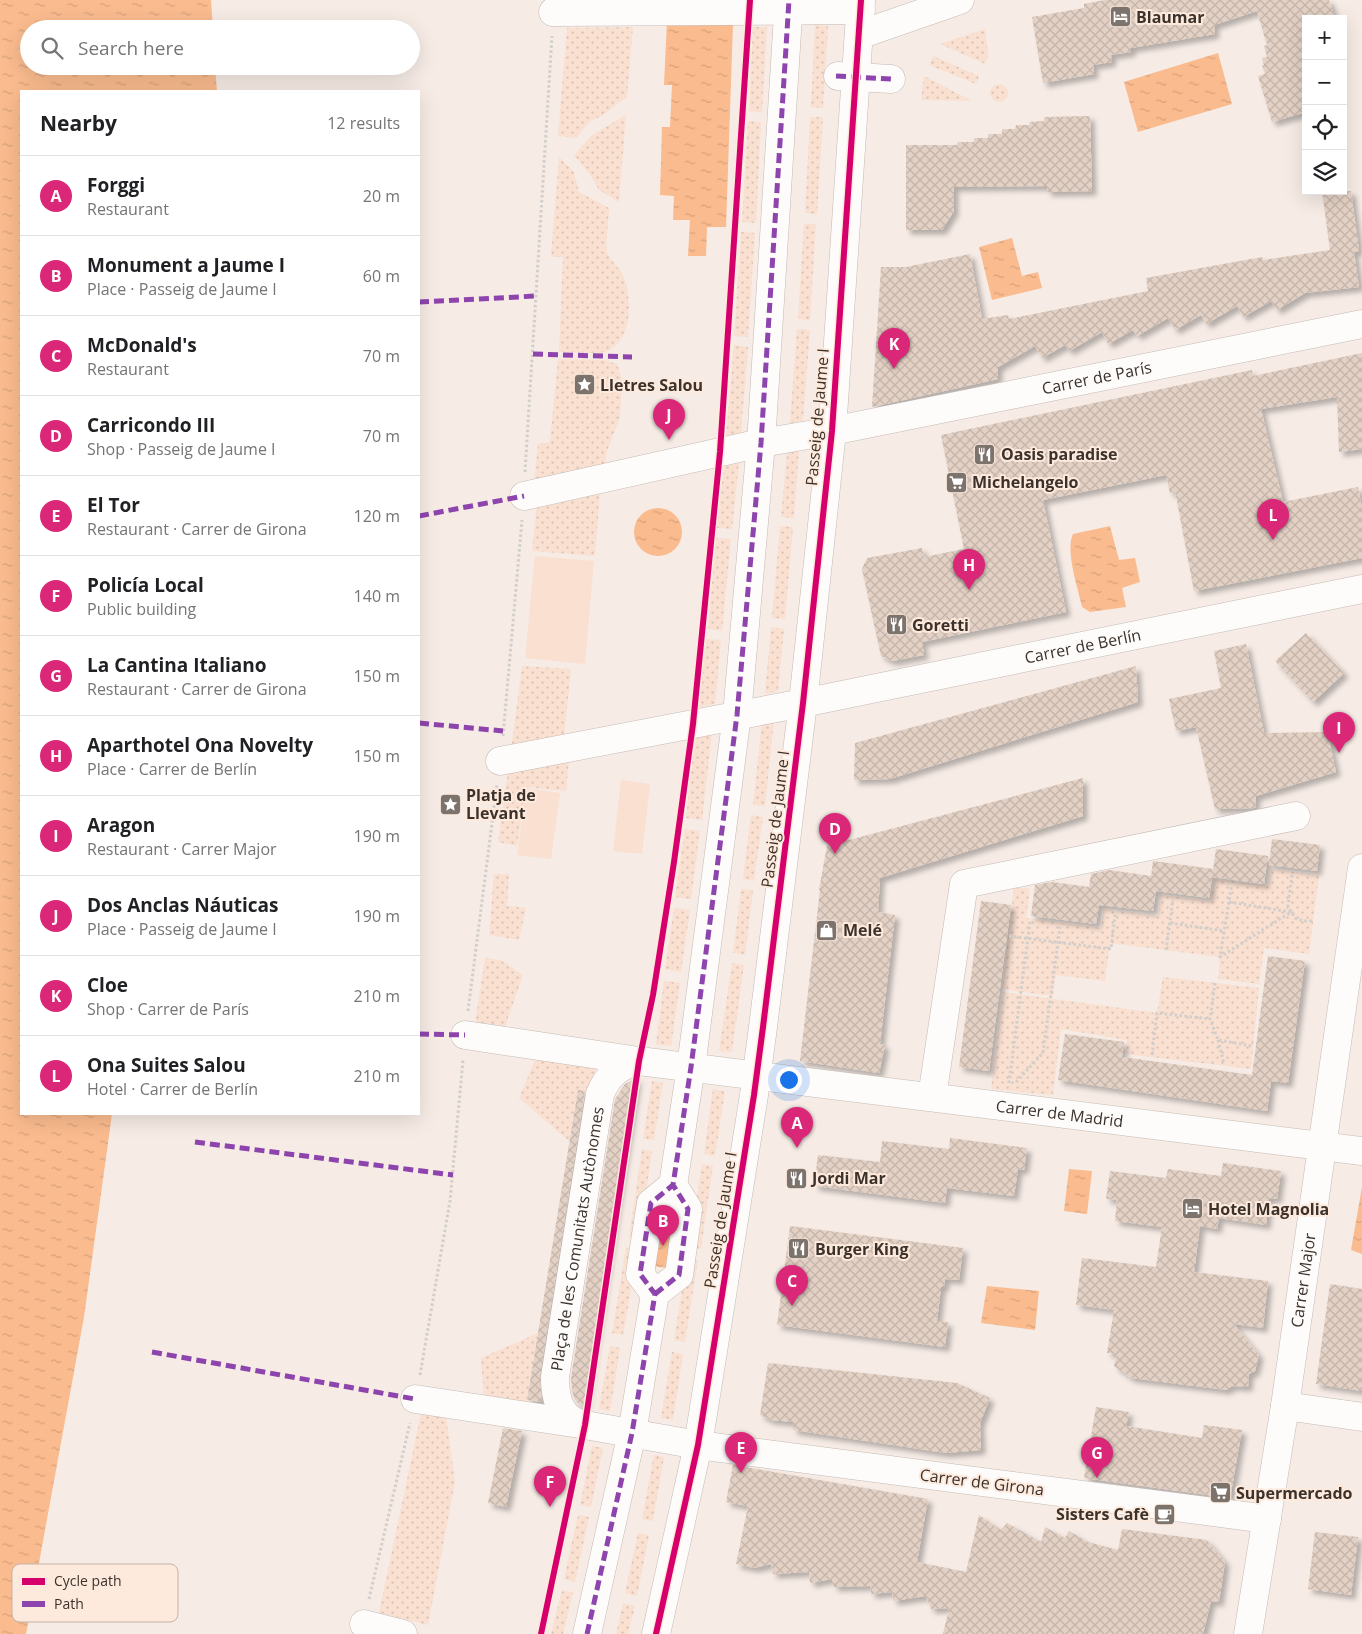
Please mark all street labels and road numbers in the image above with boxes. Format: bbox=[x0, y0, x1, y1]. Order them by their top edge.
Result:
street label: Passeig de Jaume I bbox=[800, 347, 834, 487]
street label: Carrer de París bbox=[1040, 356, 1154, 399]
street label: Carrer de Berlín bbox=[1023, 623, 1143, 669]
street label: Passeig de Jaume I bbox=[756, 749, 794, 889]
street label: Carrer de Madrid bbox=[995, 1095, 1125, 1132]
street label: Plaça de les Comunitats Autònomes bbox=[545, 1105, 609, 1372]
street label: Passeig de Jaume I bbox=[698, 1150, 742, 1290]
street label: Carrer Major bbox=[1285, 1231, 1321, 1329]
street label: Carrer de Girona bbox=[919, 1463, 1045, 1501]

